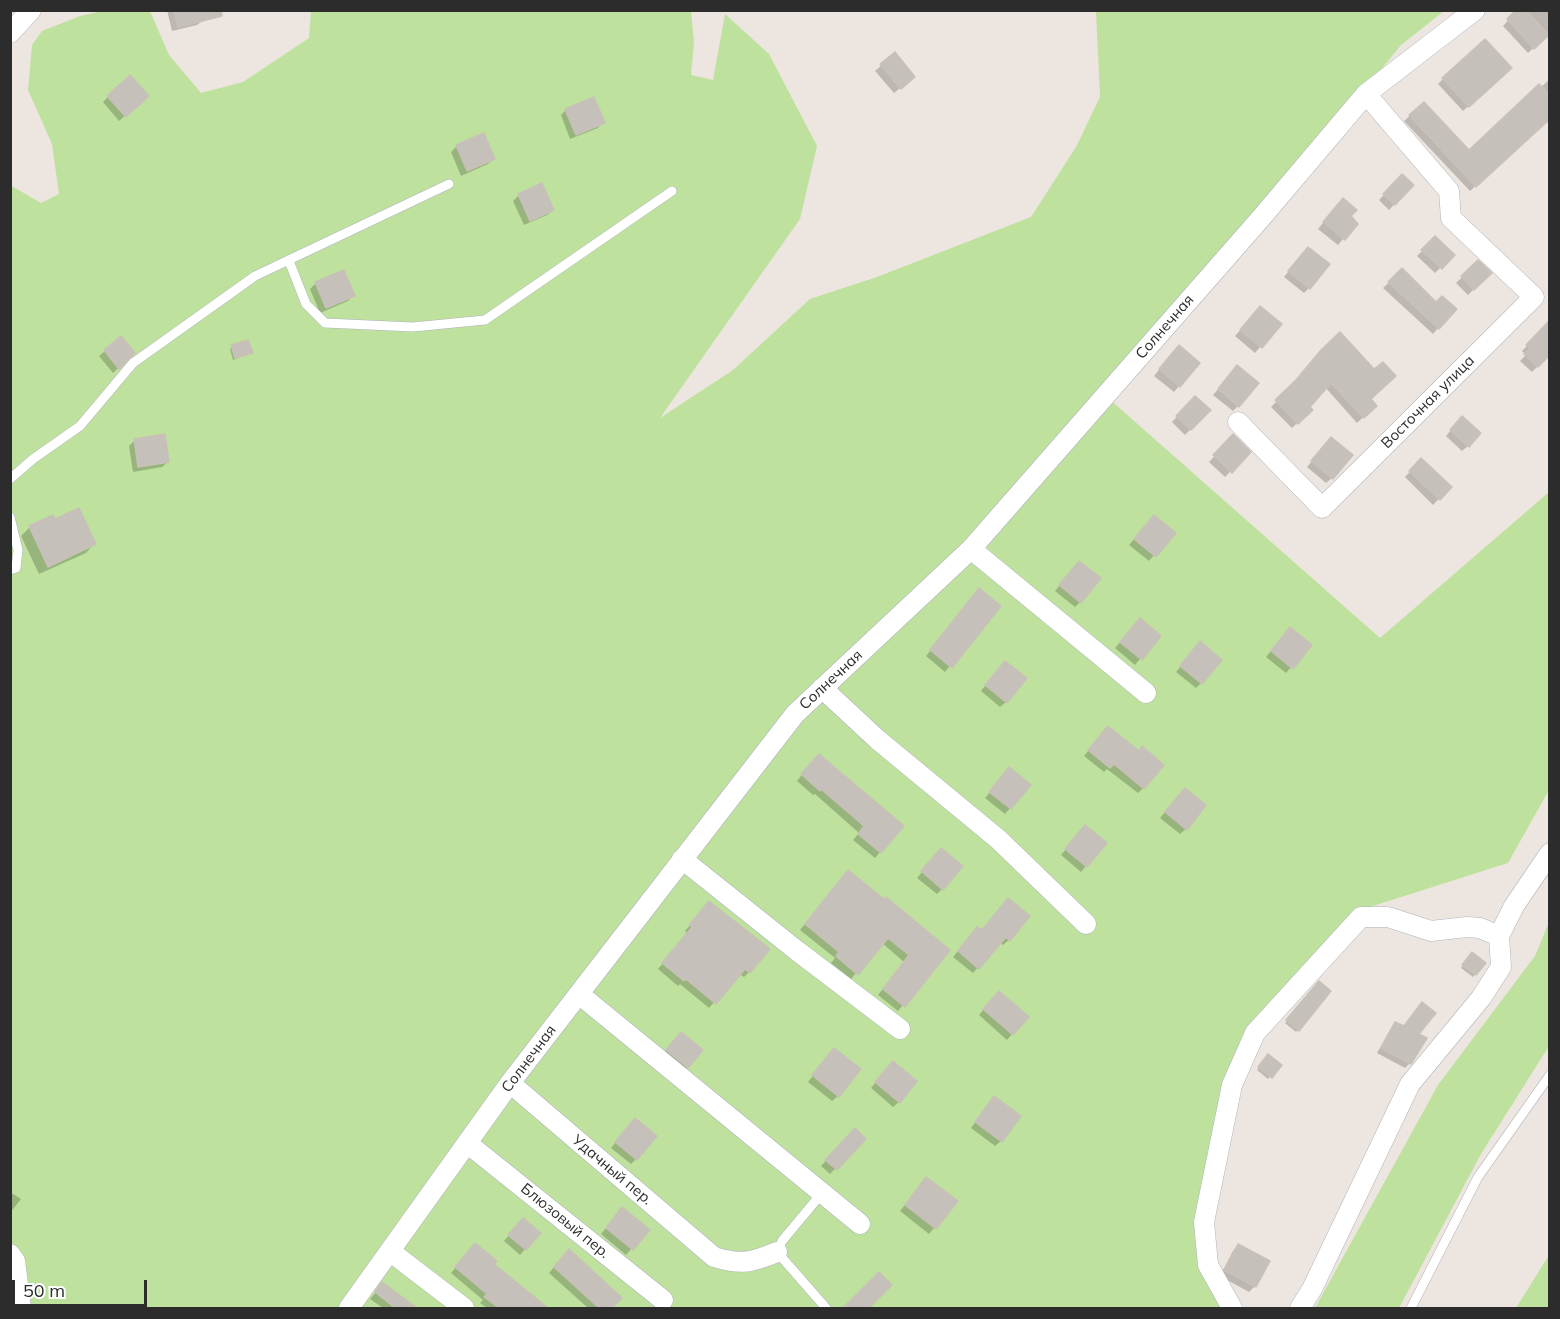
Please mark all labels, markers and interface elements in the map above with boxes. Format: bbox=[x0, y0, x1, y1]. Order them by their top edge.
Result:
street label: Солнечная bbox=[1132, 291, 1198, 363]
street label: Восточная улица bbox=[1378, 352, 1478, 452]
street label: Солнечная bbox=[796, 646, 866, 714]
street label: Солнечная bbox=[498, 1022, 560, 1096]
street label: Удачный пер. bbox=[568, 1131, 656, 1209]
street label: Блюзовый пер. bbox=[517, 1180, 613, 1262]
scale bar bbox=[15, 1268, 150, 1306]
text: 50 m bbox=[23, 1279, 65, 1302]

